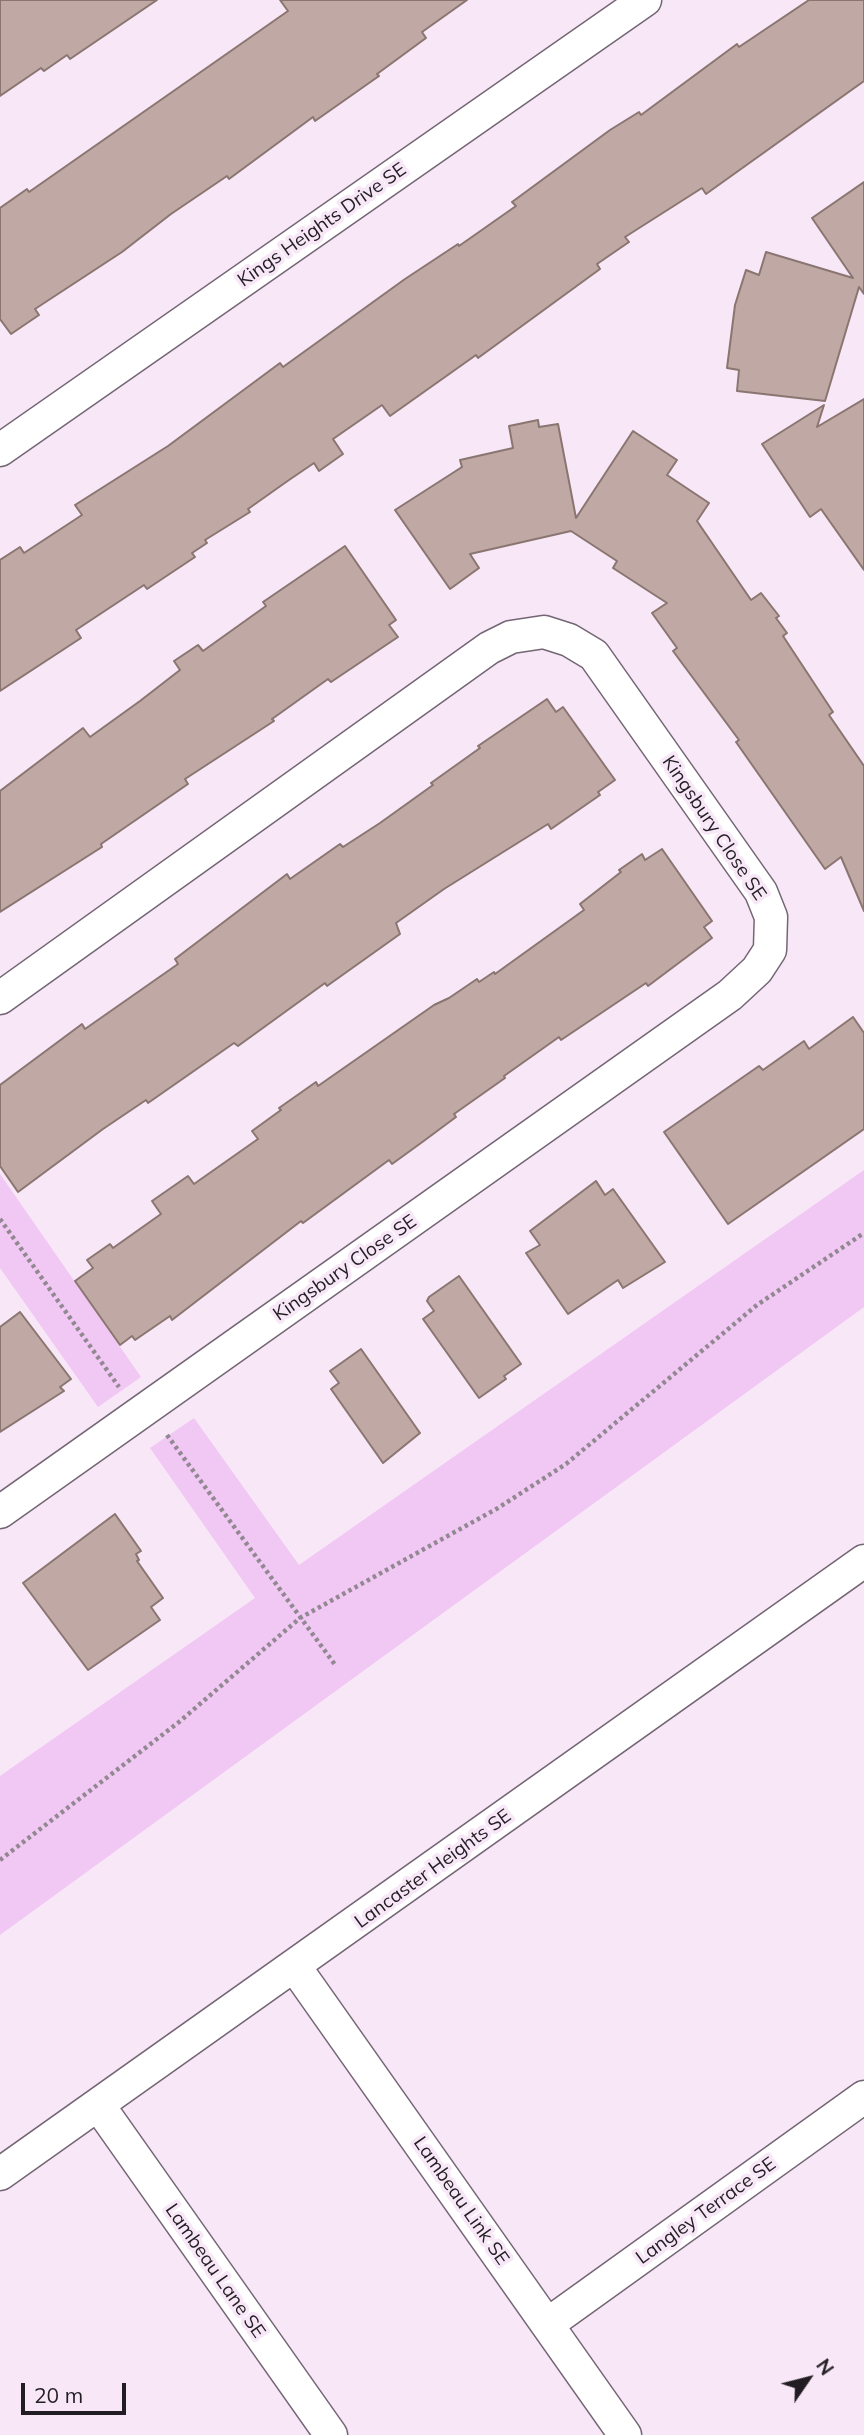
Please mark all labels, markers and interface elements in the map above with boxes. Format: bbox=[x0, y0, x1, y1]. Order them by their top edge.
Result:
street label: Kings Heights Drive SE bbox=[233, 158, 411, 292]
street label: Kingsbury Close SE bbox=[657, 751, 771, 905]
street label: Kingsbury Close SE bbox=[269, 1210, 421, 1326]
street label: Lancaster Heights SE bbox=[350, 1805, 516, 1933]
street label: Lambeau Link SE bbox=[408, 2133, 514, 2269]
street label: Langley Terrace SE bbox=[632, 2153, 780, 2269]
street label: Lambeau Lane SE bbox=[160, 2199, 270, 2343]
north arrow bbox=[773, 2344, 843, 2414]
text: N bbox=[811, 2354, 839, 2380]
scale bar bbox=[24, 2368, 130, 2412]
text: 20 m bbox=[34, 2382, 83, 2408]

